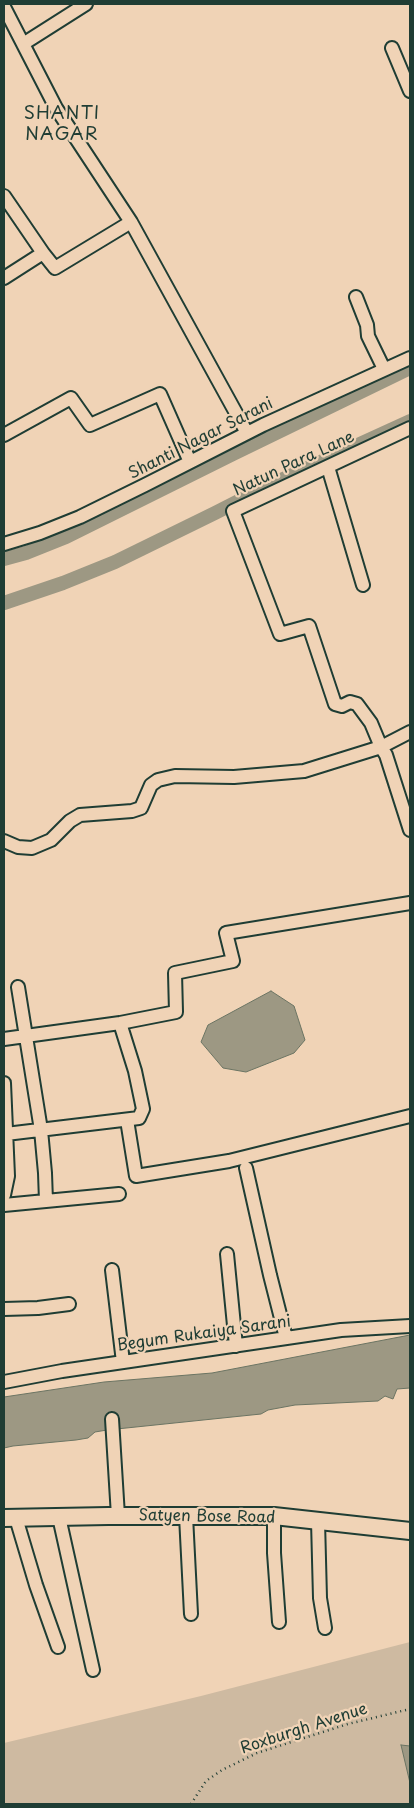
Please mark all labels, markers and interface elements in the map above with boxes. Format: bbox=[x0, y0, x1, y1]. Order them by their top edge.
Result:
district label: SHANTI NAGAR bbox=[22, 103, 102, 146]
street label: Shanti Nagar Sarani bbox=[125, 394, 277, 484]
street label: Natun Para Lane bbox=[230, 428, 358, 500]
street label: Begum Rukaiya Sarani bbox=[116, 1312, 292, 1356]
street label: Satyen Bose Road bbox=[138, 1506, 276, 1528]
street label: Roxburgh Avenue bbox=[238, 1699, 370, 1759]

